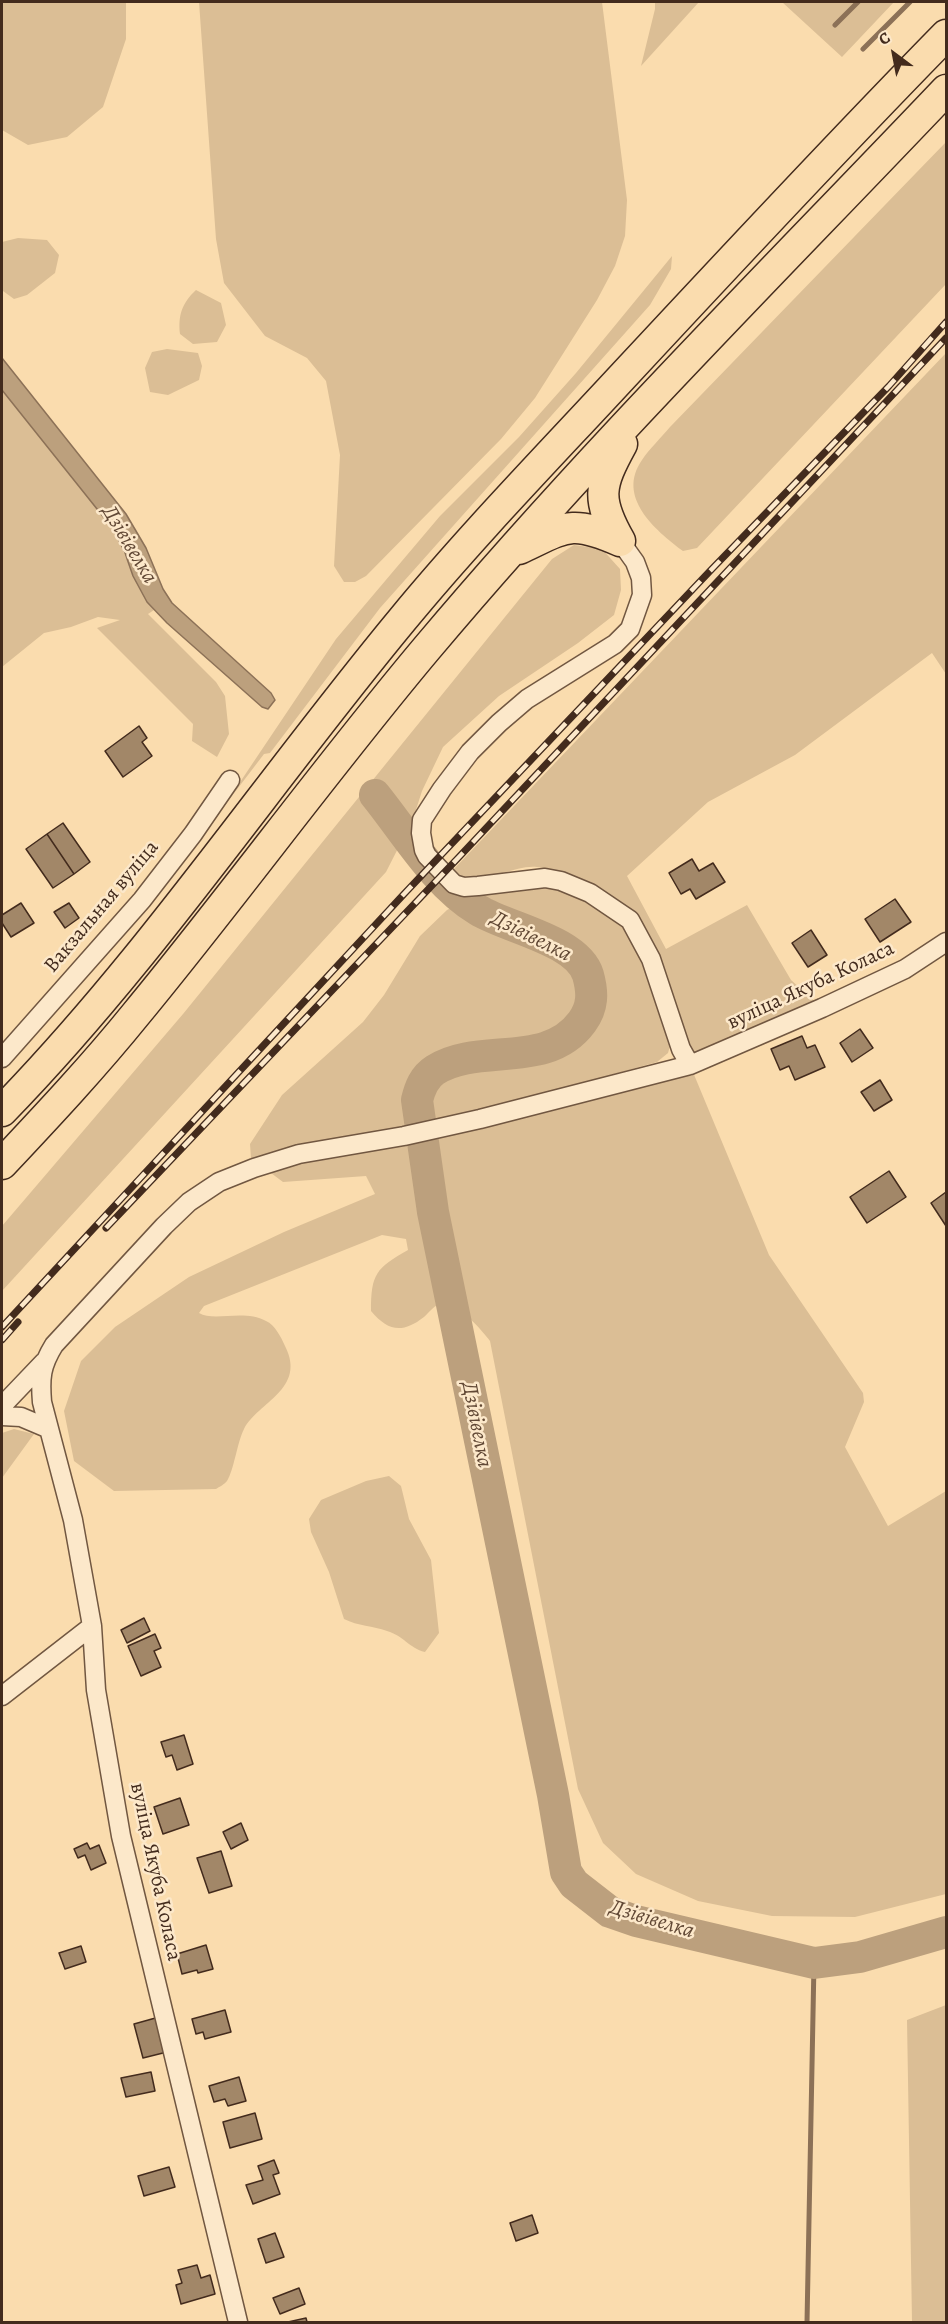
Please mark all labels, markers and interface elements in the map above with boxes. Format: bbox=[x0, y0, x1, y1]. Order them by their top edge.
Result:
north arrow bbox=[864, 24, 924, 84]
text: С bbox=[874, 27, 894, 51]
water label: Дзівівелка bbox=[95, 501, 163, 589]
street label: Вакзальная вуліца bbox=[39, 836, 165, 978]
water label: Дзівівелка bbox=[486, 906, 576, 968]
street label: вуліца Якуба Коласа bbox=[723, 936, 899, 1036]
water label: Дзівівелка bbox=[455, 1380, 497, 1470]
street label: вуліца Якуба Коласа bbox=[124, 1781, 186, 1963]
water label: Дзівівелка bbox=[607, 1895, 697, 1945]

